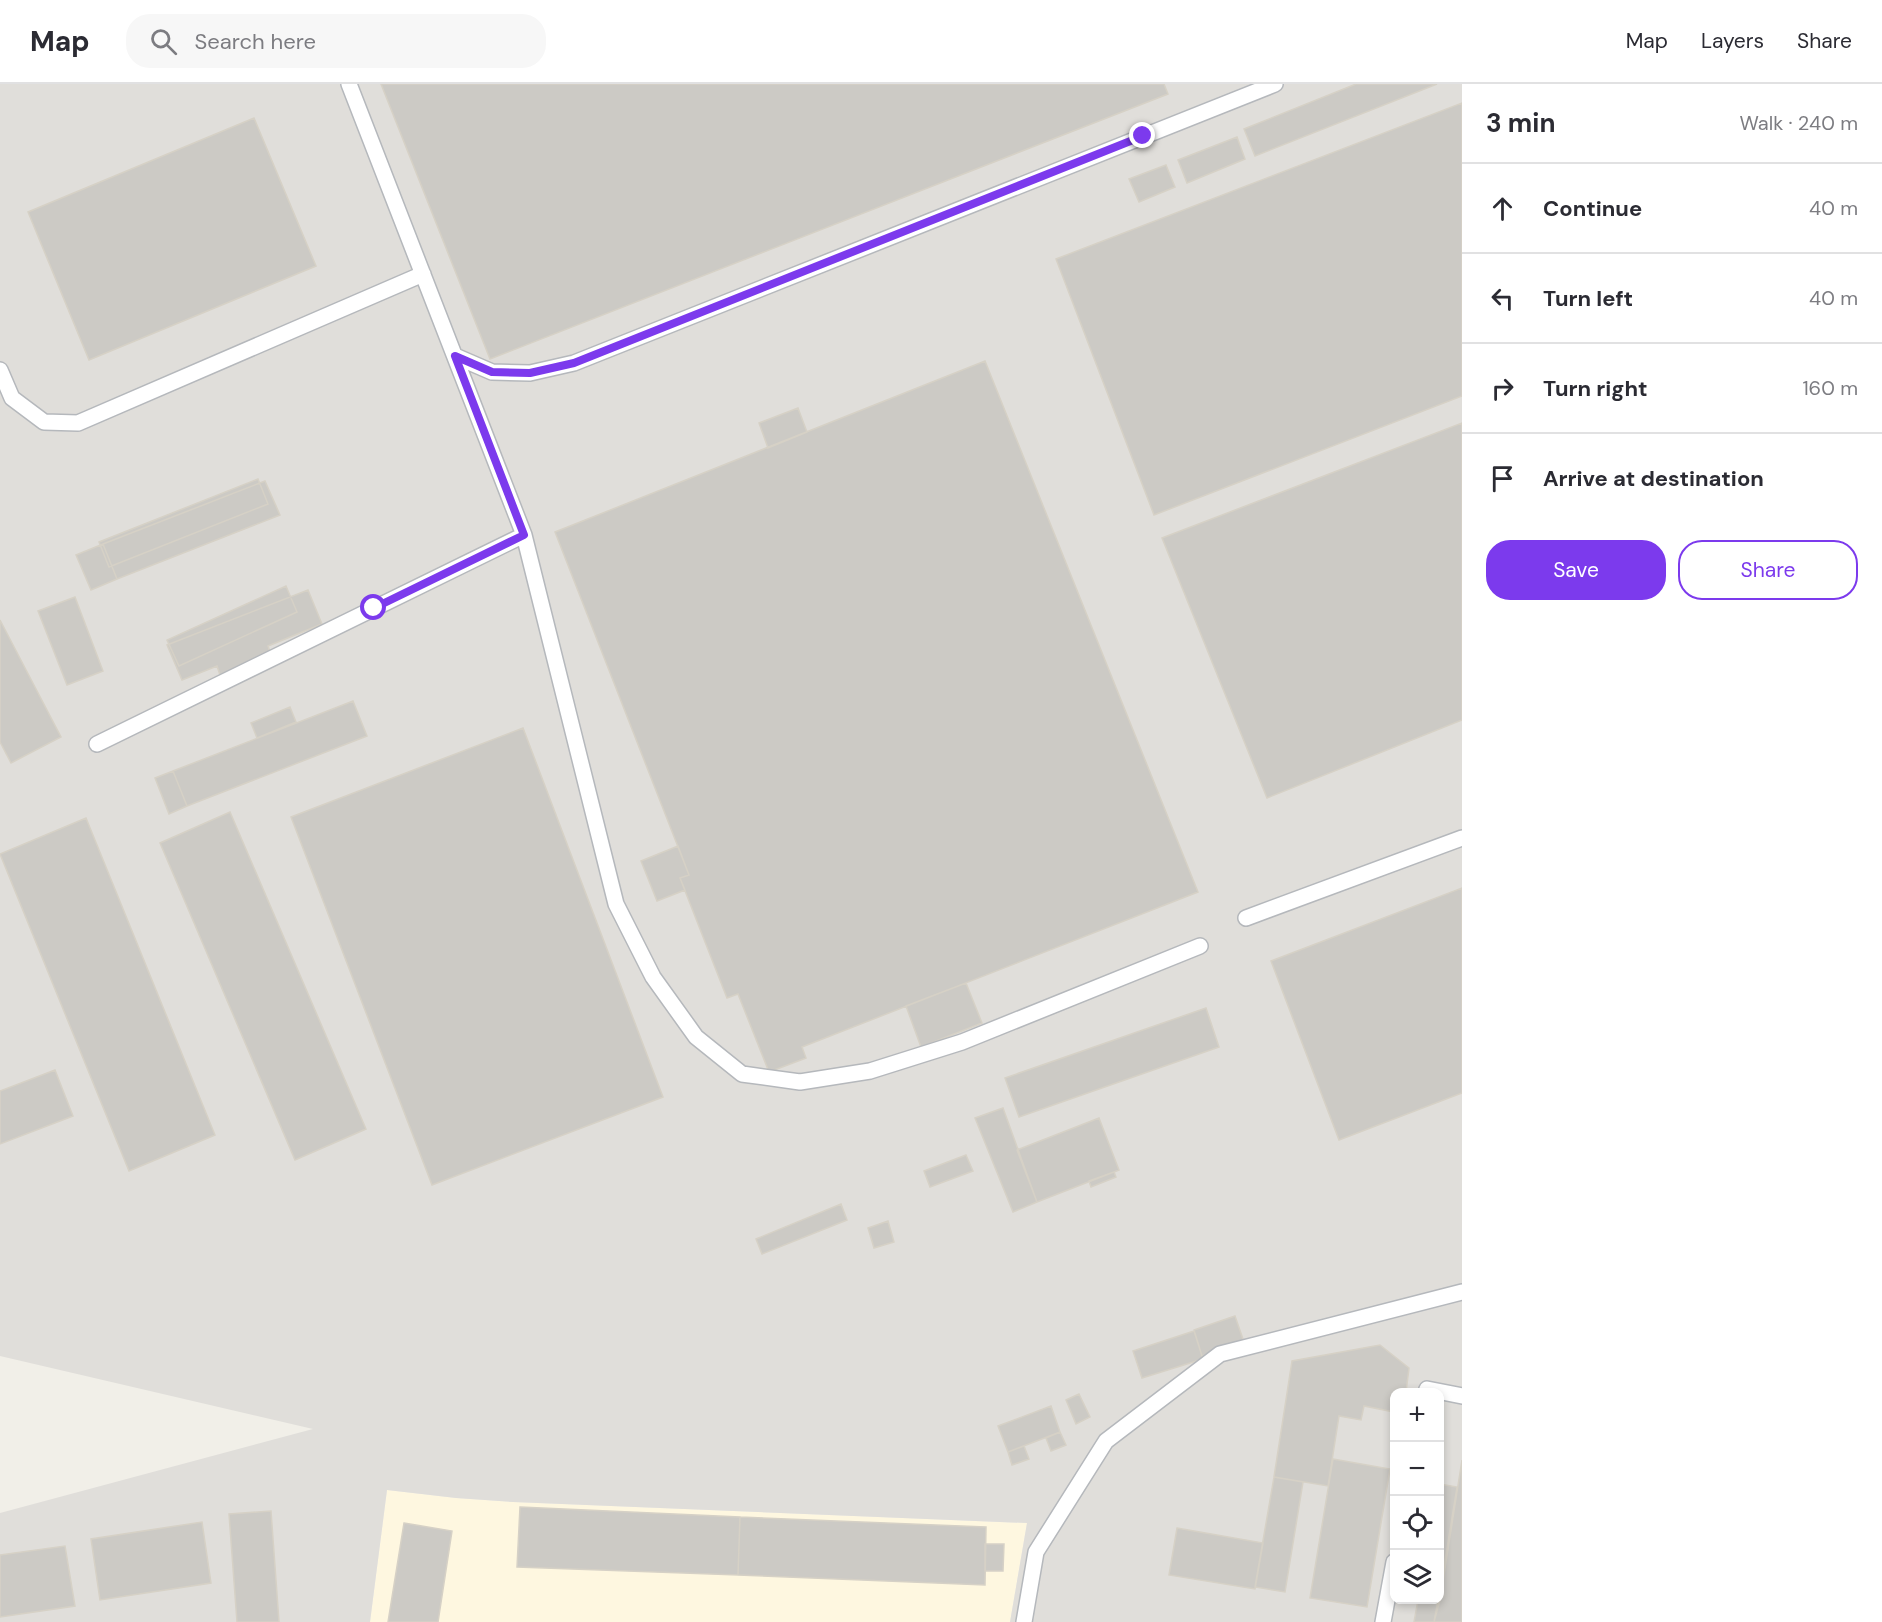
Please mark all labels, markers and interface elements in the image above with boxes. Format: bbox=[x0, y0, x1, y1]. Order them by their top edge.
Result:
search box bbox=[126, 14, 546, 68]
text: Map bbox=[30, 23, 90, 60]
icon: search bbox=[147, 25, 180, 58]
text: Search here bbox=[195, 27, 316, 56]
text: Map bbox=[1626, 27, 1668, 55]
text: Layers bbox=[1701, 27, 1764, 55]
text: Share bbox=[1797, 27, 1852, 55]
text: 3 min bbox=[1486, 106, 1555, 140]
text: Walk · 240 m bbox=[1739, 110, 1858, 136]
route end bbox=[1129, 122, 1155, 148]
icon: ahead bbox=[1486, 192, 1519, 225]
text: Continue bbox=[1543, 194, 1642, 223]
text: 40 m bbox=[1809, 195, 1858, 221]
icon: left bbox=[1486, 282, 1519, 315]
text: Turn left bbox=[1543, 284, 1633, 313]
text: 40 m bbox=[1809, 285, 1858, 311]
icon: right bbox=[1486, 372, 1519, 405]
text: Turn right bbox=[1543, 374, 1648, 403]
text: 160 m bbox=[1802, 375, 1858, 401]
icon: arrive bbox=[1486, 462, 1519, 495]
text: Arrive at destination bbox=[1543, 464, 1764, 493]
button: Save bbox=[1486, 540, 1666, 600]
button: Share bbox=[1678, 540, 1858, 600]
route start bbox=[360, 594, 386, 620]
map controls bbox=[1390, 1388, 1444, 1604]
button: + bbox=[1390, 1388, 1444, 1442]
button: − bbox=[1390, 1442, 1444, 1496]
button: locate bbox=[1390, 1496, 1444, 1550]
button: layers bbox=[1390, 1550, 1444, 1604]

